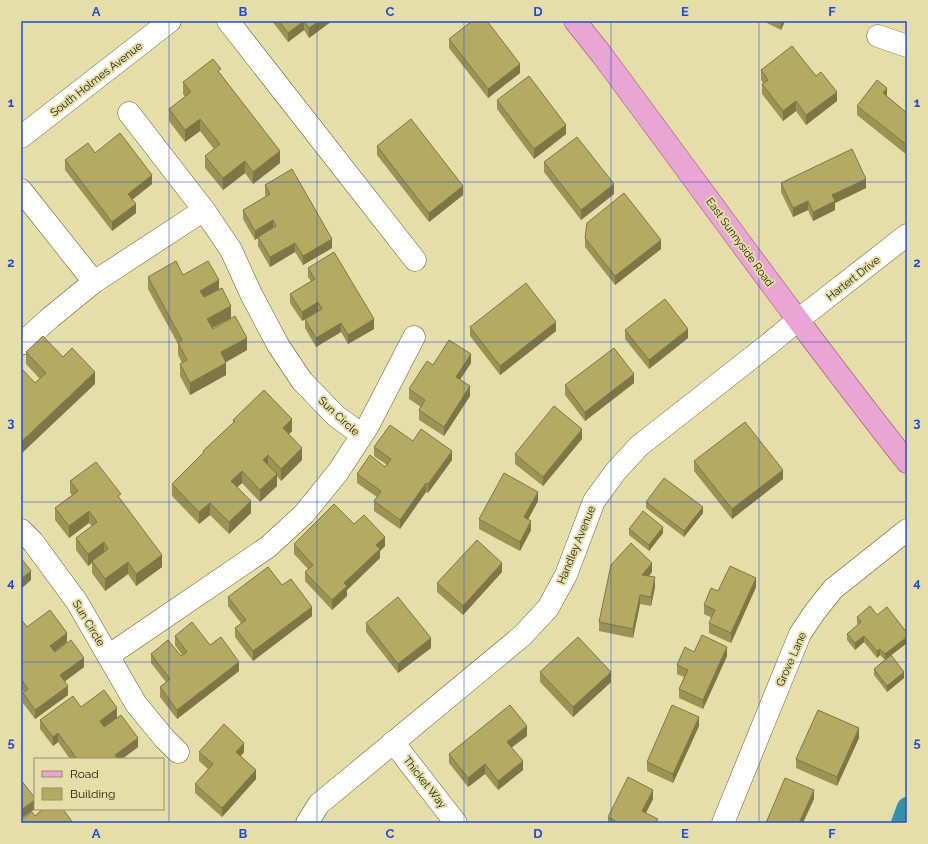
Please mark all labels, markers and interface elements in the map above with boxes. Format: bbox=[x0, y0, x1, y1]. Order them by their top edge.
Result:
text: A bbox=[92, 4, 101, 19]
text: B bbox=[239, 4, 248, 19]
text: C bbox=[386, 4, 395, 19]
text: D bbox=[533, 4, 543, 19]
text: E bbox=[681, 4, 689, 19]
text: F bbox=[828, 4, 836, 19]
street label: South Holmes Avenue bbox=[48, 39, 145, 119]
text: 1 bbox=[8, 95, 15, 110]
text: 1 bbox=[914, 95, 921, 110]
street label: East Sunnyside Road bbox=[703, 195, 776, 289]
street label: Hartert Drive bbox=[824, 253, 883, 303]
text: 2 bbox=[7, 255, 15, 270]
text: 2 bbox=[913, 255, 921, 270]
street label: Sun Circle bbox=[315, 394, 362, 439]
text: 3 bbox=[7, 415, 15, 430]
text: 3 bbox=[913, 415, 921, 430]
street label: Handley Avenue bbox=[555, 504, 598, 586]
text: 4 bbox=[7, 575, 15, 590]
text: 4 bbox=[913, 575, 921, 590]
street label: Sun Circle bbox=[70, 598, 108, 649]
street label: Grove Lane bbox=[774, 630, 809, 688]
text: 5 bbox=[7, 735, 15, 750]
text: 5 bbox=[913, 735, 921, 750]
street label: Thicket Way bbox=[400, 754, 449, 811]
legend bbox=[34, 758, 164, 810]
text: Road bbox=[70, 767, 99, 781]
text: Building bbox=[70, 787, 116, 801]
text: A bbox=[92, 826, 101, 841]
text: B bbox=[239, 826, 248, 841]
text: C bbox=[386, 826, 395, 841]
text: D bbox=[533, 826, 543, 841]
text: E bbox=[681, 826, 689, 841]
text: F bbox=[828, 826, 836, 841]

